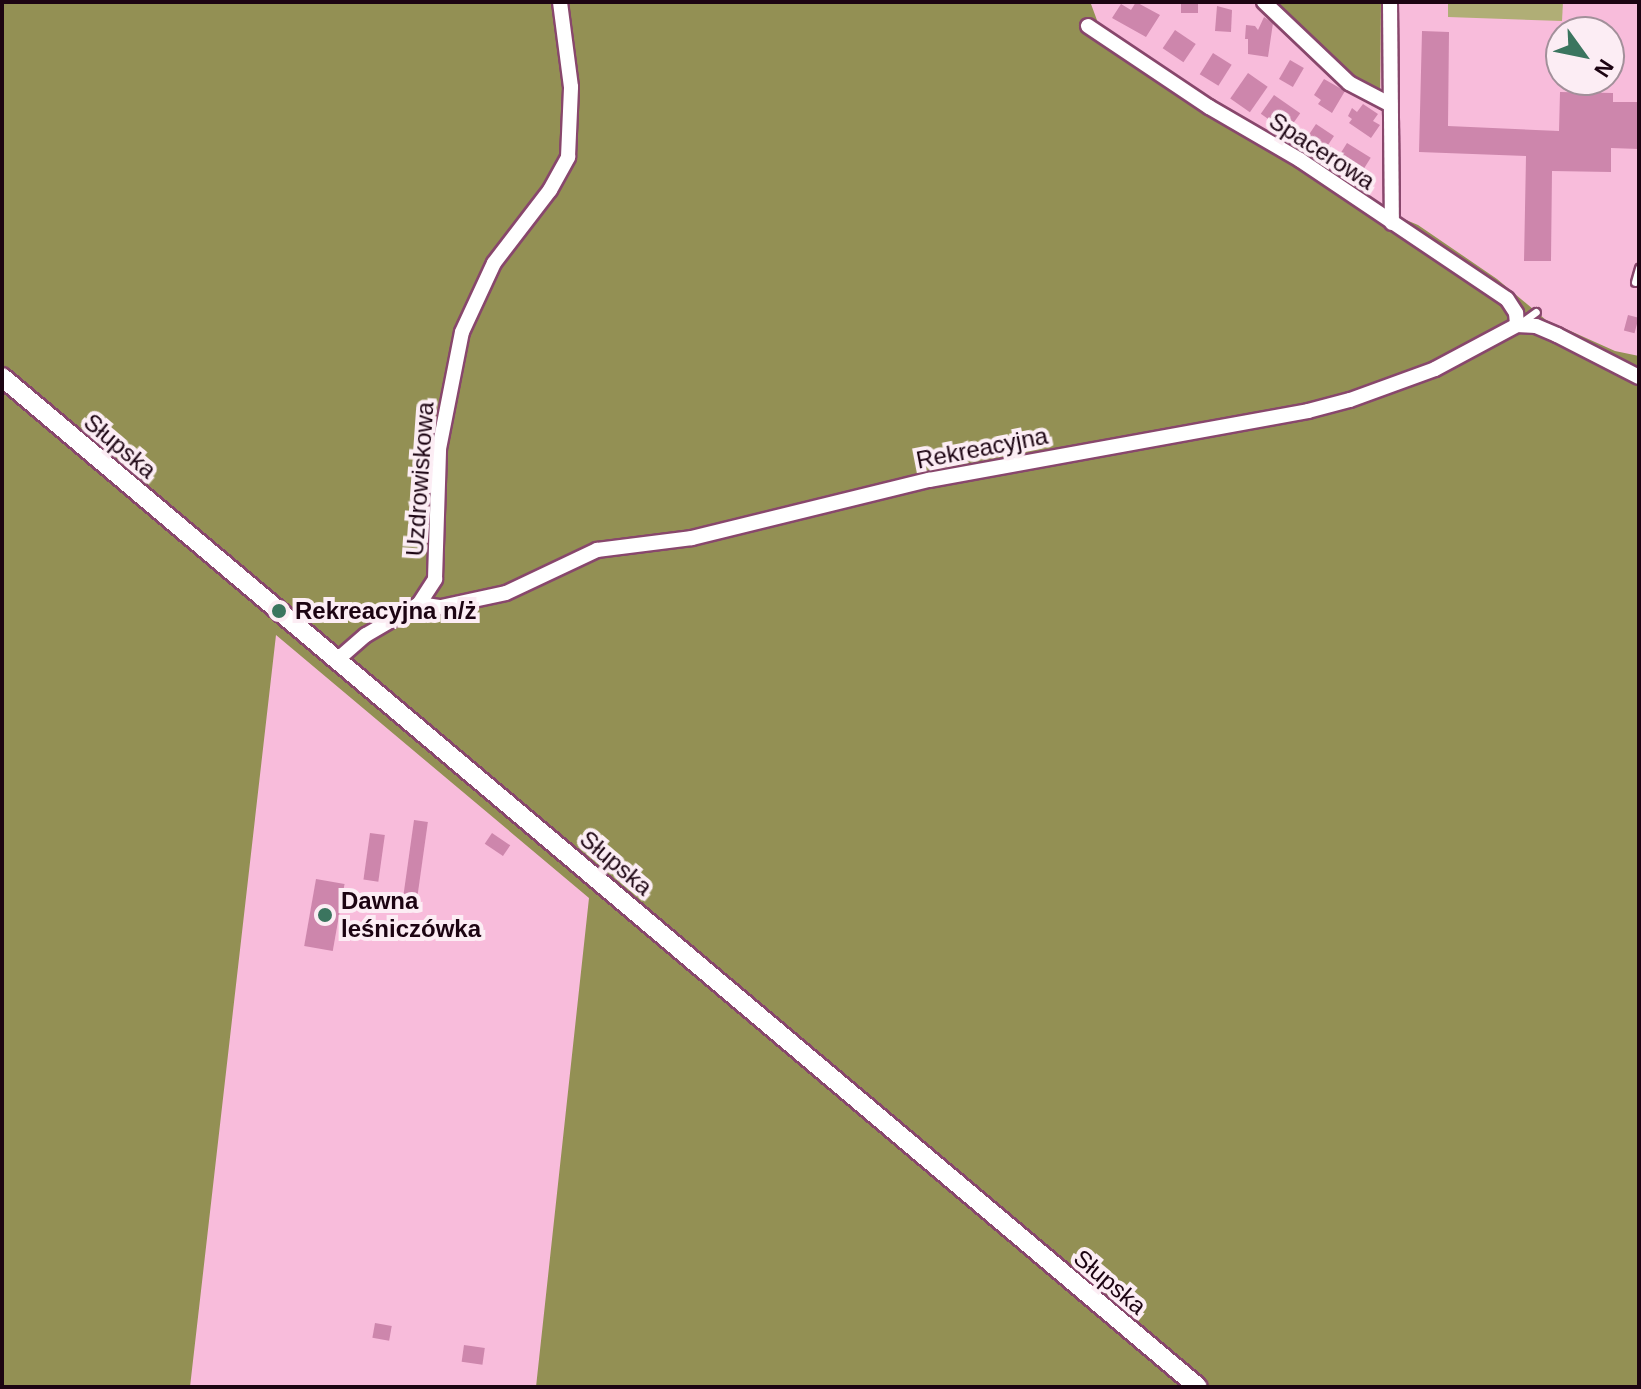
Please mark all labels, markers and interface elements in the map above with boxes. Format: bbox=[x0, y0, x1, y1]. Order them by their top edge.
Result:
north arrow bbox=[1545, 16, 1625, 96]
text: N bbox=[1589, 55, 1619, 82]
street label: Spacerowa bbox=[1264, 106, 1380, 196]
street label: Uzdrowiskowa bbox=[400, 401, 440, 557]
street label: Słupska bbox=[78, 408, 162, 484]
street label: Rekreacyjna bbox=[914, 421, 1050, 475]
place label: Rekreacyjna n/ż bbox=[295, 597, 476, 625]
marker: Rekreacyjna n/ż bbox=[270, 602, 288, 620]
street label: Słupska bbox=[574, 825, 658, 901]
place label: Dawna leśniczówka bbox=[341, 887, 481, 943]
marker: Dawna leśniczówka bbox=[316, 906, 334, 924]
street label: Słupska bbox=[1068, 1244, 1152, 1320]

